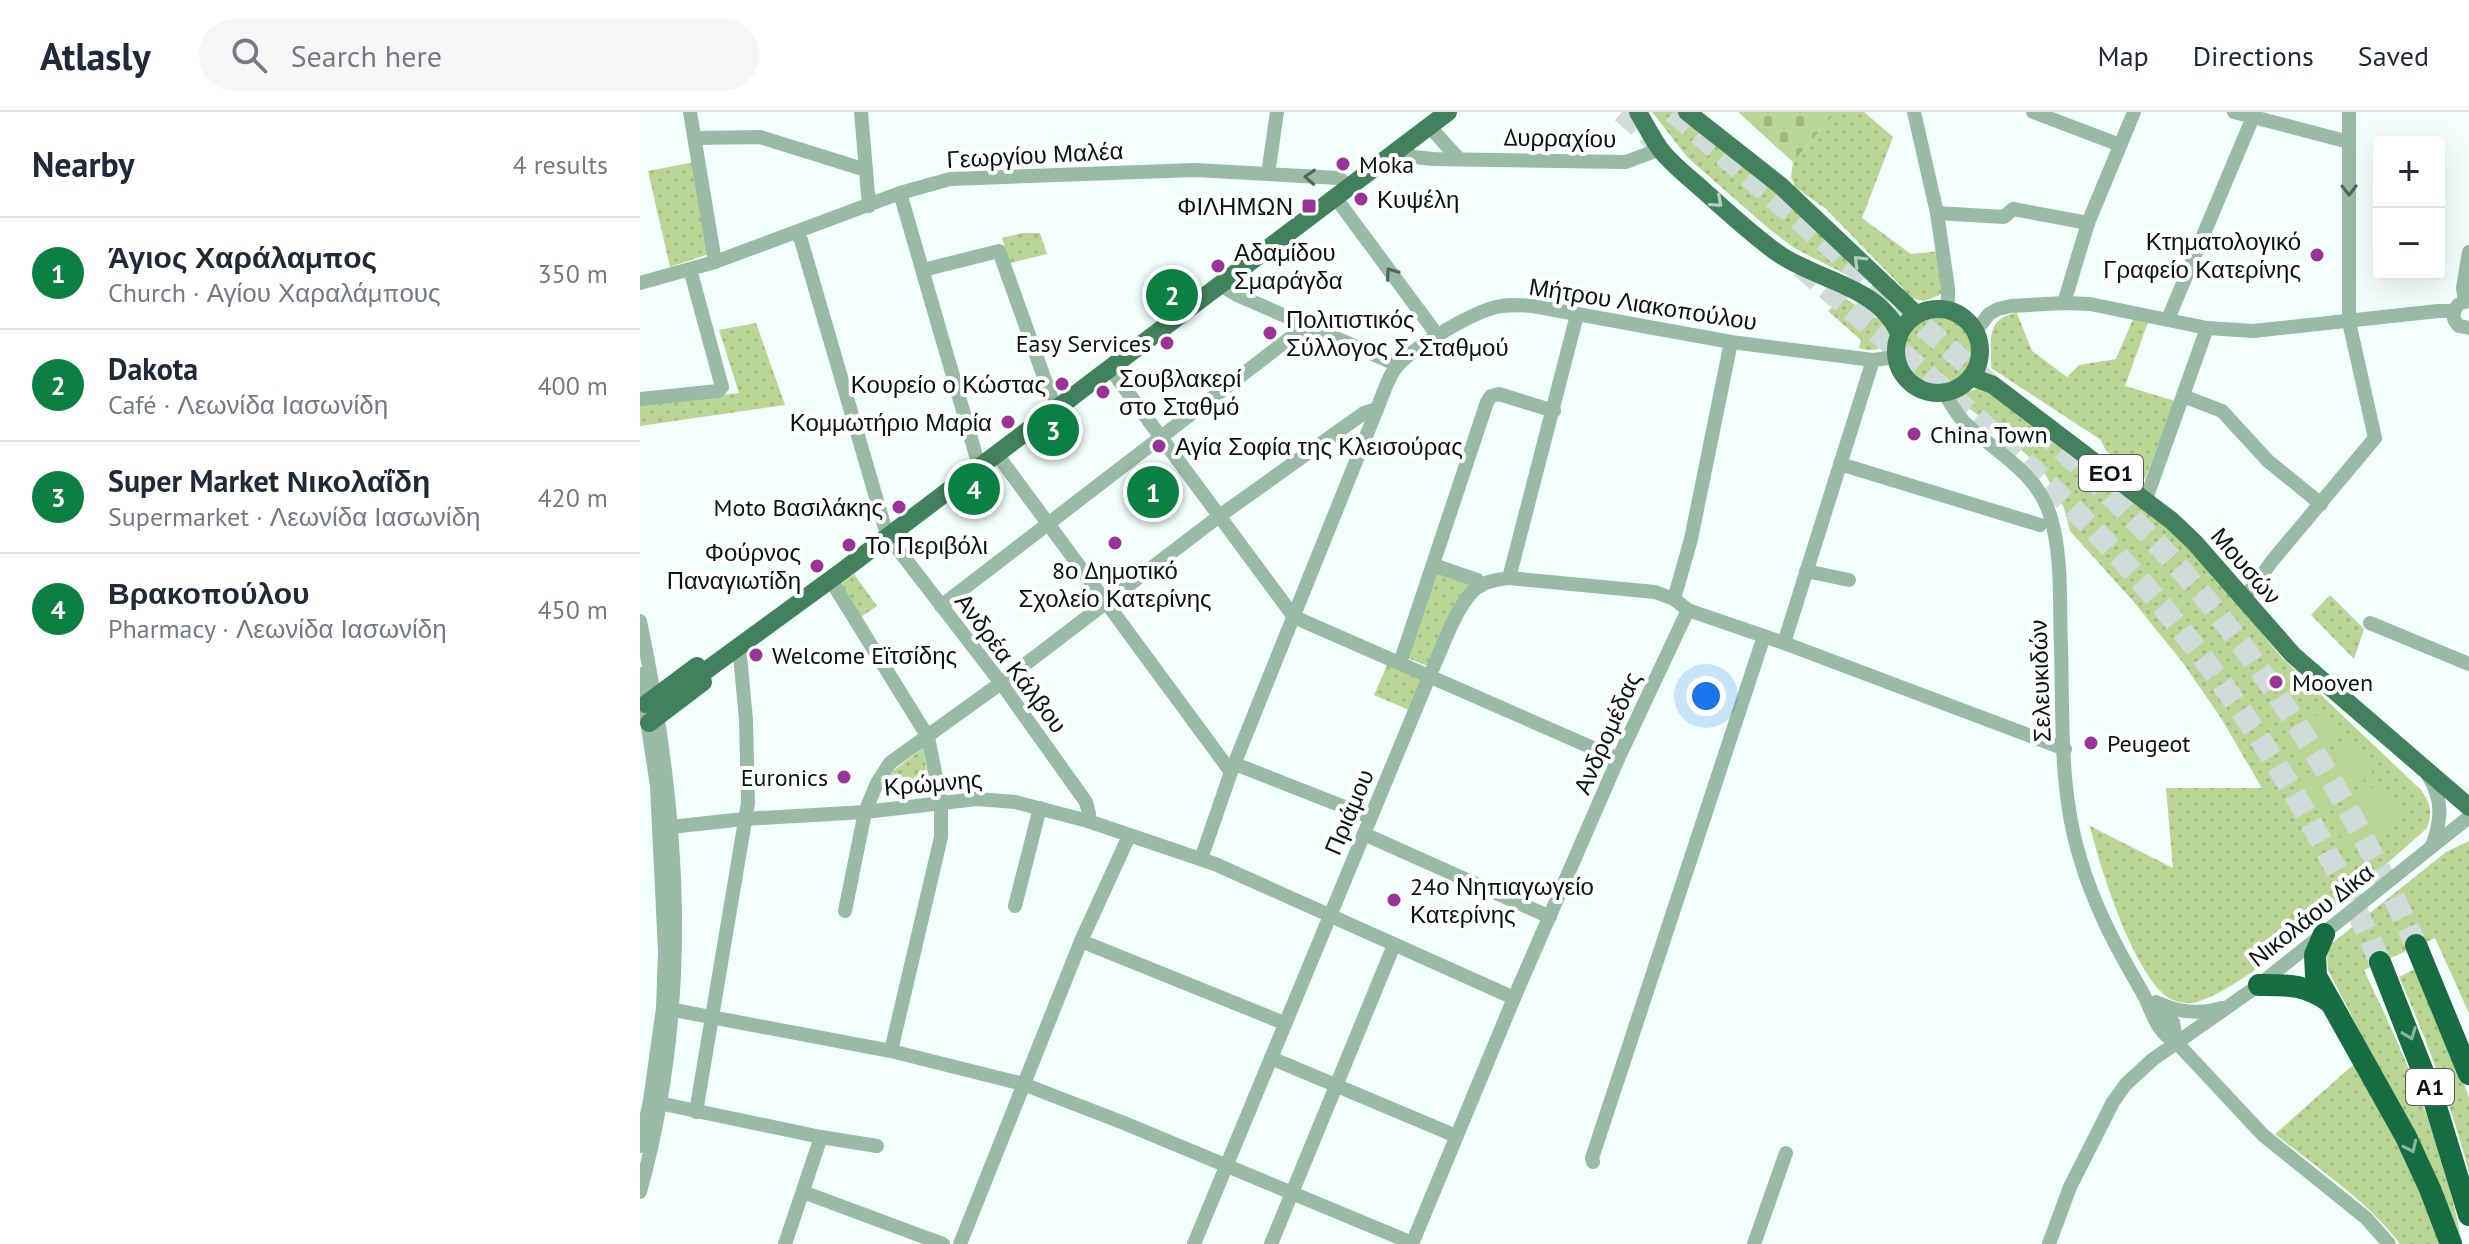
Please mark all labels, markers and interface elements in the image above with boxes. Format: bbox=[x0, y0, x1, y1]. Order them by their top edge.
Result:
search box bbox=[199, 19, 759, 91]
text: Atlasly bbox=[40, 31, 151, 80]
icon: search bbox=[227, 33, 271, 77]
text: Search here bbox=[291, 36, 442, 75]
text: Map bbox=[2098, 37, 2149, 74]
text: Directions bbox=[2193, 37, 2314, 74]
text: Saved bbox=[2358, 37, 2429, 74]
street label: Δυρραχίου bbox=[1504, 122, 1616, 154]
street label: Γεωργίου Μαλέα bbox=[946, 135, 1124, 175]
map controls bbox=[2373, 136, 2445, 280]
button: + bbox=[2373, 136, 2445, 208]
text: Nearby bbox=[32, 142, 134, 186]
text: 4 results bbox=[513, 148, 608, 181]
place label: Moka bbox=[1359, 149, 1414, 180]
marker: Moka bbox=[1334, 155, 1352, 173]
one-way arrow bbox=[1303, 169, 1316, 186]
place label: Κυψέλη bbox=[1377, 184, 1459, 215]
one-way arrow bbox=[2340, 184, 2358, 197]
marker: Κυψέλη bbox=[1352, 190, 1370, 208]
place label: ΦΙΛΗΜΩΝ bbox=[1177, 191, 1293, 222]
one-way arrow bbox=[1707, 192, 1722, 207]
marker: ΦΙΛΗΜΩΝ bbox=[1300, 197, 1318, 215]
button: − bbox=[2373, 208, 2445, 280]
place label: Κτηματολογικό Γραφείο Κατερίνης bbox=[2103, 226, 2301, 285]
text: Άγιος Χαράλαμπος bbox=[108, 237, 377, 276]
place label: Αδαμίδου Σμαράγδα bbox=[1234, 237, 1343, 296]
marker: Κτηματολογικό Γραφείο Κατερίνης bbox=[2308, 246, 2326, 264]
one-way arrow bbox=[1854, 256, 1868, 270]
text: 1 bbox=[51, 257, 65, 290]
text: 350 m bbox=[537, 257, 608, 290]
marker: Αδαμίδου Σμαράγδα bbox=[1209, 257, 1227, 275]
pin: 2 bbox=[1146, 265, 1198, 325]
one-way arrow bbox=[1387, 267, 1401, 282]
street label: Μήτρου Λιακοπούλου bbox=[1527, 271, 1759, 337]
text: Church · Αγίου Χαραλάμπους bbox=[108, 276, 441, 309]
place label: Πολιτιστικός Σύλλογος Σ. Σταθμού bbox=[1286, 304, 1509, 363]
marker: Πολιτιστικός Σύλλογος Σ. Σταθμού bbox=[1261, 324, 1279, 342]
place label: Easy Services bbox=[1016, 328, 1151, 359]
marker: Easy Services bbox=[1158, 334, 1176, 352]
text: Dakota bbox=[108, 349, 198, 388]
place label: Σουβλακερί στο Σταθμό bbox=[1119, 363, 1242, 422]
text: 2 bbox=[51, 369, 65, 402]
text: 400 m bbox=[537, 369, 608, 402]
place label: Κουρείο ο Κώστας bbox=[851, 369, 1046, 400]
marker: Κουρείο ο Κώστας bbox=[1053, 375, 1071, 393]
marker: Σουβλακερί στο Σταθμό bbox=[1094, 383, 1112, 401]
text: Café · Λεωνίδα Ιασωνίδη bbox=[108, 388, 388, 421]
pin: 3 bbox=[1027, 400, 1079, 460]
place label: Κομμωτήριο Μαρία bbox=[790, 407, 992, 438]
marker: Κομμωτήριο Μαρία bbox=[999, 413, 1017, 431]
place label: China Town bbox=[1930, 419, 2048, 450]
marker: China Town bbox=[1905, 425, 1923, 443]
place label: Αγία Σοφία της Κλεισούρας bbox=[1175, 431, 1463, 462]
marker: Αγία Σοφία της Κλεισούρας bbox=[1150, 437, 1168, 455]
road number: ΕΟ1 bbox=[2079, 455, 2143, 491]
pin: 4 bbox=[948, 459, 1000, 519]
text: Super Market Νικολαΐδη bbox=[108, 461, 430, 500]
pin: 1 bbox=[1127, 462, 1179, 522]
text: 3 bbox=[51, 481, 65, 514]
text: 420 m bbox=[537, 481, 608, 514]
place label: Moto Bασιλάκης bbox=[714, 492, 883, 523]
marker: Moto Bασιλάκης bbox=[890, 498, 908, 516]
text: Supermarket · Λεωνίδα Ιασωνίδη bbox=[108, 500, 481, 533]
street label: Μουσών bbox=[2204, 521, 2288, 611]
place label: Το Περιβόλι bbox=[865, 530, 988, 561]
marker: 8ο Δημοτικό Σχολείο Κατερίνης bbox=[1106, 534, 1124, 552]
marker: Το Περιβόλι bbox=[840, 536, 858, 554]
place label: Φούρνος Παναγιωτίδη bbox=[667, 537, 801, 596]
place label: 8ο Δημοτικό Σχολείο Κατερίνης bbox=[1018, 555, 1212, 614]
marker: Φούρνος Παναγιωτίδη bbox=[808, 557, 826, 575]
text: Βρακοπούλου bbox=[108, 573, 310, 612]
street label: Ανδρέα Κάλβου bbox=[948, 587, 1074, 739]
text: 4 bbox=[51, 593, 65, 626]
text: 450 m bbox=[537, 593, 608, 626]
text: Pharmacy · Λεωνίδα Ιασωνίδη bbox=[108, 612, 447, 645]
street label: Σελευκιδών bbox=[2022, 619, 2058, 743]
place label: Welcome Eϊτσίδης bbox=[772, 640, 957, 671]
marker: Welcome Eϊτσίδης bbox=[747, 646, 765, 664]
street label: Ανδρομέδας bbox=[1566, 667, 1648, 799]
place label: Mooven bbox=[2292, 667, 2373, 698]
marker: Mooven bbox=[2267, 673, 2285, 691]
your location bbox=[1686, 676, 1726, 716]
place label: Peugeot bbox=[2107, 728, 2191, 759]
marker: Peugeot bbox=[2082, 734, 2100, 752]
place label: Euronics bbox=[741, 762, 828, 793]
street label: Κρώμνης bbox=[883, 763, 983, 803]
street label: Πριάμου bbox=[1317, 765, 1381, 859]
marker: Euronics bbox=[835, 768, 853, 786]
street label: Νικολάου Δίκα bbox=[2242, 856, 2380, 973]
place label: 24ο Νηπιαγωγείο Κατερίνης bbox=[1410, 871, 1594, 930]
marker: 24ο Νηπιαγωγείο Κατερίνης bbox=[1385, 891, 1403, 909]
one-way arrow bbox=[2400, 1026, 2417, 1040]
road number: Α1 bbox=[2406, 1069, 2454, 1105]
one-way arrow bbox=[2401, 1138, 2417, 1153]

